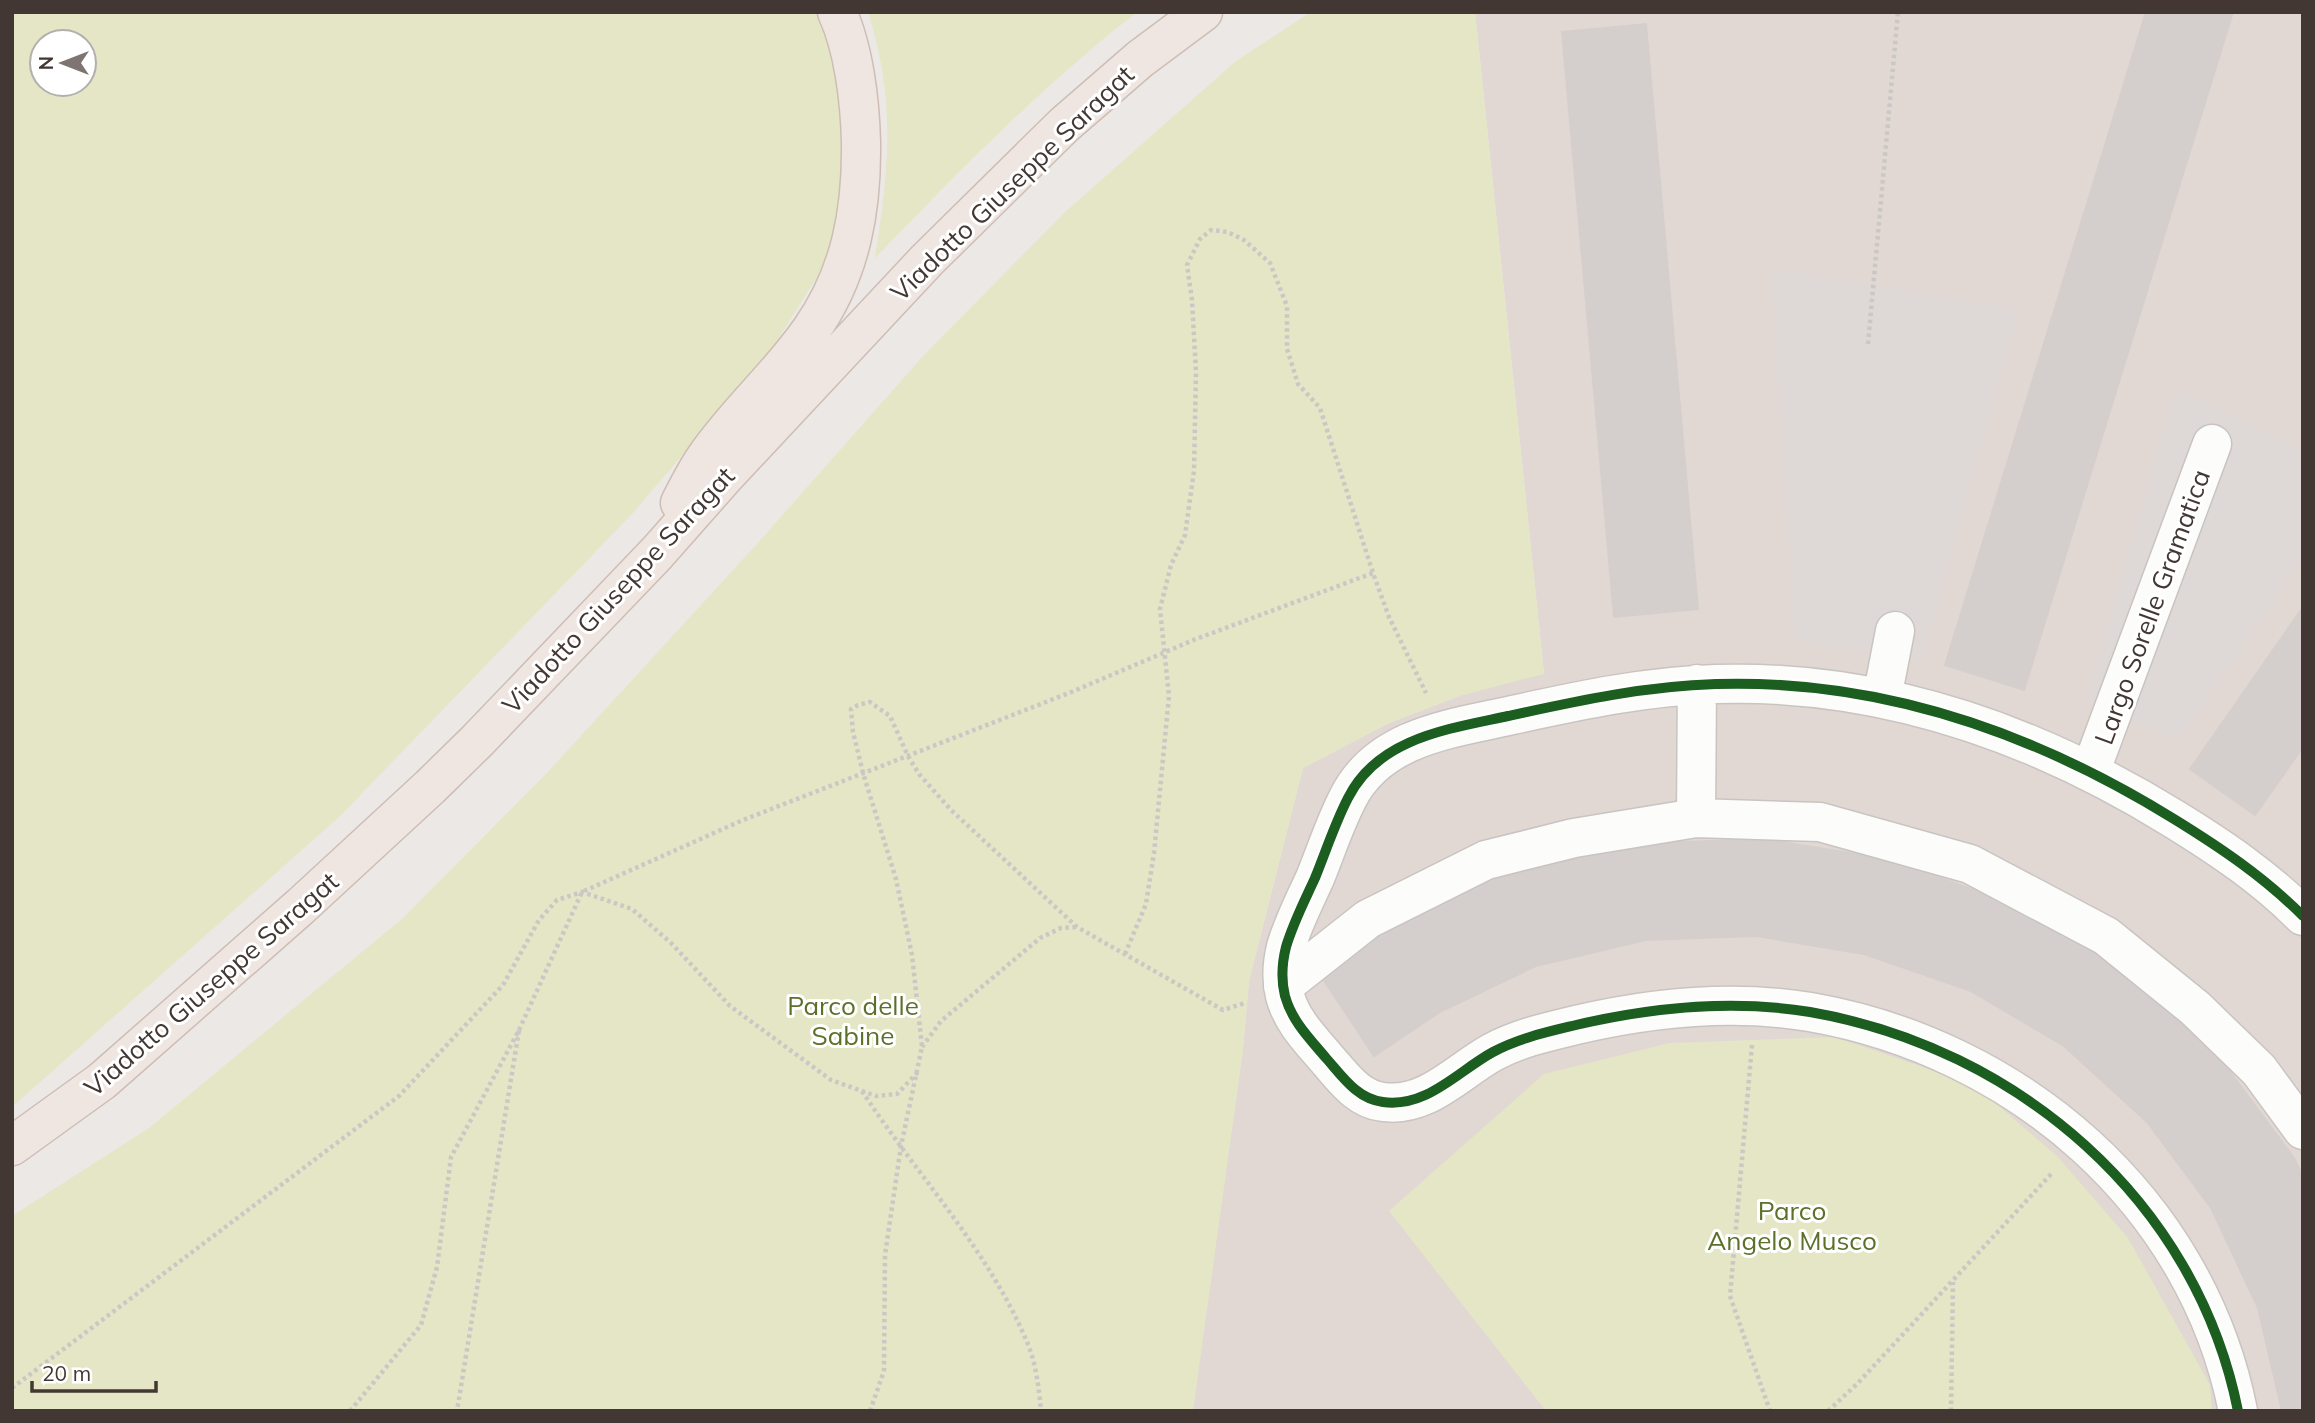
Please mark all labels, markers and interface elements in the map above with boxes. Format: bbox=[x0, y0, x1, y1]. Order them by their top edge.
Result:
north arrow bbox=[28, 28, 98, 98]
text: N bbox=[34, 56, 58, 70]
street label: Viadotto Giuseppe Saragat bbox=[883, 58, 1141, 308]
street label: Viadotto Giuseppe Saragat bbox=[495, 460, 741, 720]
street label: Largo Sorelle Gramatica bbox=[2087, 465, 2217, 749]
street label: Viadotto Giuseppe Saragat bbox=[77, 865, 345, 1103]
park label: Parco delle Sabine bbox=[787, 989, 919, 1052]
park label: Parco Angelo Musco bbox=[1707, 1194, 1877, 1257]
scale bar bbox=[32, 1350, 156, 1394]
text: 20 m bbox=[42, 1360, 91, 1386]

